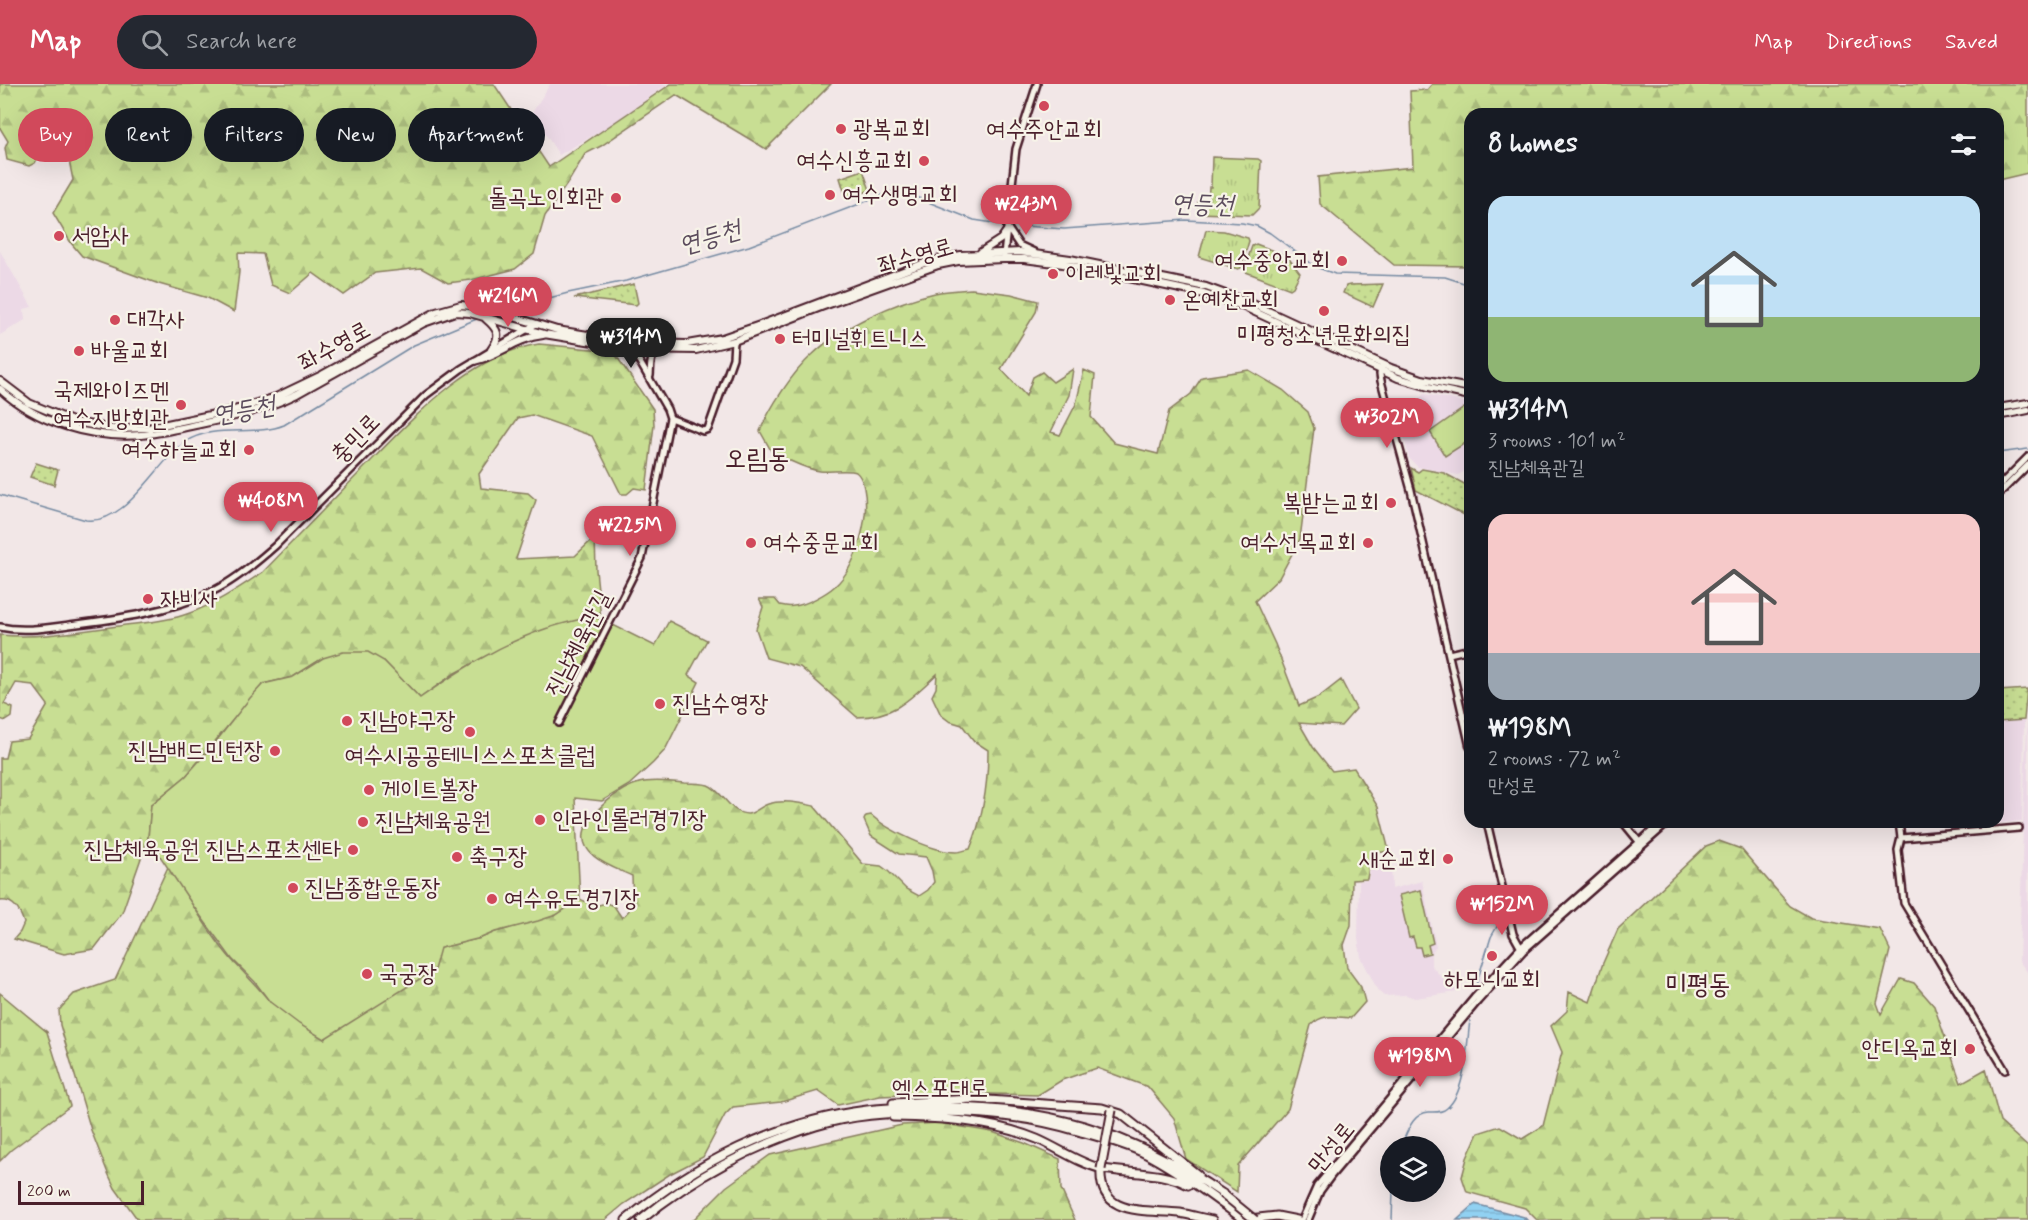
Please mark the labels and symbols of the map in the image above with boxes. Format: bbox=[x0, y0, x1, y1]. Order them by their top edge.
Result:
marker: 여수주안교회 bbox=[1037, 99, 1051, 113]
place label: 광복교회 bbox=[853, 114, 930, 145]
place label: 여수주안교회 bbox=[986, 115, 1102, 146]
marker: 광복교회 bbox=[834, 122, 848, 136]
place label: 여수신흥교회 bbox=[796, 146, 912, 177]
marker: 여수신흥교회 bbox=[917, 154, 931, 168]
place label: 여수생명교회 bbox=[842, 180, 958, 211]
place label: 돌곡노인회관 bbox=[488, 183, 604, 214]
pin: ₩243M bbox=[984, 185, 1068, 236]
water label: 연등천 bbox=[1170, 187, 1237, 223]
marker: 여수생명교회 bbox=[823, 188, 837, 202]
marker: 돌곡노인회관 bbox=[609, 191, 623, 205]
water label: 연등천 bbox=[675, 212, 748, 263]
place label: 서암사 bbox=[71, 221, 129, 252]
marker: 서암사 bbox=[52, 229, 66, 243]
street label: 좌수영로 bbox=[875, 231, 957, 283]
place label: 여수중앙교회 bbox=[1214, 246, 1330, 277]
marker: 여수중앙교회 bbox=[1335, 254, 1349, 268]
place label: 이레빛교회 bbox=[1065, 259, 1162, 290]
marker: 이레빛교회 bbox=[1046, 267, 1060, 281]
pin: ₩216M bbox=[466, 277, 550, 328]
place label: 온예찬교회 bbox=[1182, 285, 1279, 316]
marker: 온예찬교회 bbox=[1163, 293, 1177, 307]
marker: 미평청소년문화의집 bbox=[1317, 304, 1331, 318]
place label: 대각사 bbox=[127, 305, 185, 336]
marker: 대각사 bbox=[108, 313, 122, 327]
street label: 좌수영로 bbox=[294, 315, 376, 379]
pin: ₩314M bbox=[589, 318, 673, 369]
place label: 미평청소년문화의집 bbox=[1237, 320, 1411, 351]
place label: 터미널휘트니스 bbox=[792, 324, 927, 355]
marker: 터미널휘트니스 bbox=[773, 332, 787, 346]
place label: 바울교회 bbox=[91, 336, 168, 367]
marker: 바울교회 bbox=[72, 344, 86, 358]
place label: 국제와이즈멘 여수지방회관 bbox=[53, 376, 169, 435]
water label: 연등천 bbox=[210, 388, 281, 433]
marker: 국제와이즈멘 여수지방회관 bbox=[174, 398, 188, 412]
pin: ₩302M bbox=[1345, 398, 1429, 449]
street label: 충민로 bbox=[325, 407, 387, 471]
place label: 여수하늘교회 bbox=[121, 435, 237, 466]
district label: 오림동 bbox=[724, 442, 790, 477]
marker: 여수하늘교회 bbox=[242, 443, 256, 457]
pin: ₩408M bbox=[229, 482, 313, 533]
place label: 복받는교회 bbox=[1282, 488, 1379, 519]
marker: 복받는교회 bbox=[1384, 496, 1398, 510]
pin: ₩225M bbox=[588, 506, 672, 557]
place label: 여수중문교회 bbox=[763, 528, 879, 559]
place label: 여수선목교회 bbox=[1240, 528, 1356, 559]
marker: 여수중문교회 bbox=[744, 536, 758, 550]
marker: 여수선목교회 bbox=[1361, 536, 1375, 550]
place label: 자비사 bbox=[160, 584, 218, 615]
street label: 진남체육관길 bbox=[539, 585, 619, 703]
marker: 자비사 bbox=[141, 592, 155, 606]
place label: 진남수영장 bbox=[672, 689, 769, 720]
marker: 진남수영장 bbox=[653, 697, 667, 711]
place label: 진남야구장 bbox=[359, 706, 456, 737]
marker: 진남야구장 bbox=[340, 714, 354, 728]
marker: 여수시공공테니스스포츠클럽 bbox=[463, 725, 477, 739]
place label: 진남배드민턴장 bbox=[128, 736, 263, 767]
place label: 여수시공공테니스스포츠클럽 bbox=[344, 741, 596, 772]
marker: 진남배드민턴장 bbox=[268, 744, 282, 758]
place label: 게이트볼장 bbox=[381, 775, 478, 806]
marker: 게이트볼장 bbox=[362, 783, 376, 797]
place label: 인라인롤러경기장 bbox=[552, 805, 707, 836]
place label: 진남체육공원 bbox=[375, 807, 491, 838]
marker: 인라인롤러경기장 bbox=[533, 813, 547, 827]
marker: 진남체육공원 bbox=[356, 815, 370, 829]
place label: 진남체육공원 진남스포츠센타 bbox=[83, 835, 341, 866]
place label: 축구장 bbox=[469, 842, 527, 873]
marker: 진남체육공원 진남스포츠센타 bbox=[346, 843, 360, 857]
place label: 새순교회 bbox=[1359, 844, 1436, 875]
marker: 축구장 bbox=[450, 850, 464, 864]
marker: 새순교회 bbox=[1441, 852, 1455, 866]
place label: 진남종합운동장 bbox=[305, 873, 440, 904]
marker: 진남종합운동장 bbox=[286, 881, 300, 895]
place label: 여수유도경기장 bbox=[504, 884, 639, 915]
pin: ₩152M bbox=[1460, 885, 1544, 936]
marker: 여수유도경기장 bbox=[485, 892, 499, 906]
marker: 하모니교회 bbox=[1485, 949, 1499, 963]
place label: 국궁장 bbox=[379, 959, 437, 990]
place label: 하모니교회 bbox=[1444, 965, 1540, 996]
marker: 국궁장 bbox=[360, 967, 374, 981]
district label: 미평동 bbox=[1665, 968, 1731, 1003]
place label: 안디옥교회 bbox=[1861, 1034, 1958, 1065]
pin: ₩198M bbox=[1378, 1037, 1462, 1088]
marker: 안디옥교회 bbox=[1963, 1042, 1977, 1056]
street label: 엑스포대로 bbox=[892, 1074, 988, 1105]
street label: 만성로 bbox=[1302, 1116, 1362, 1180]
scale bar bbox=[18, 1178, 144, 1206]

